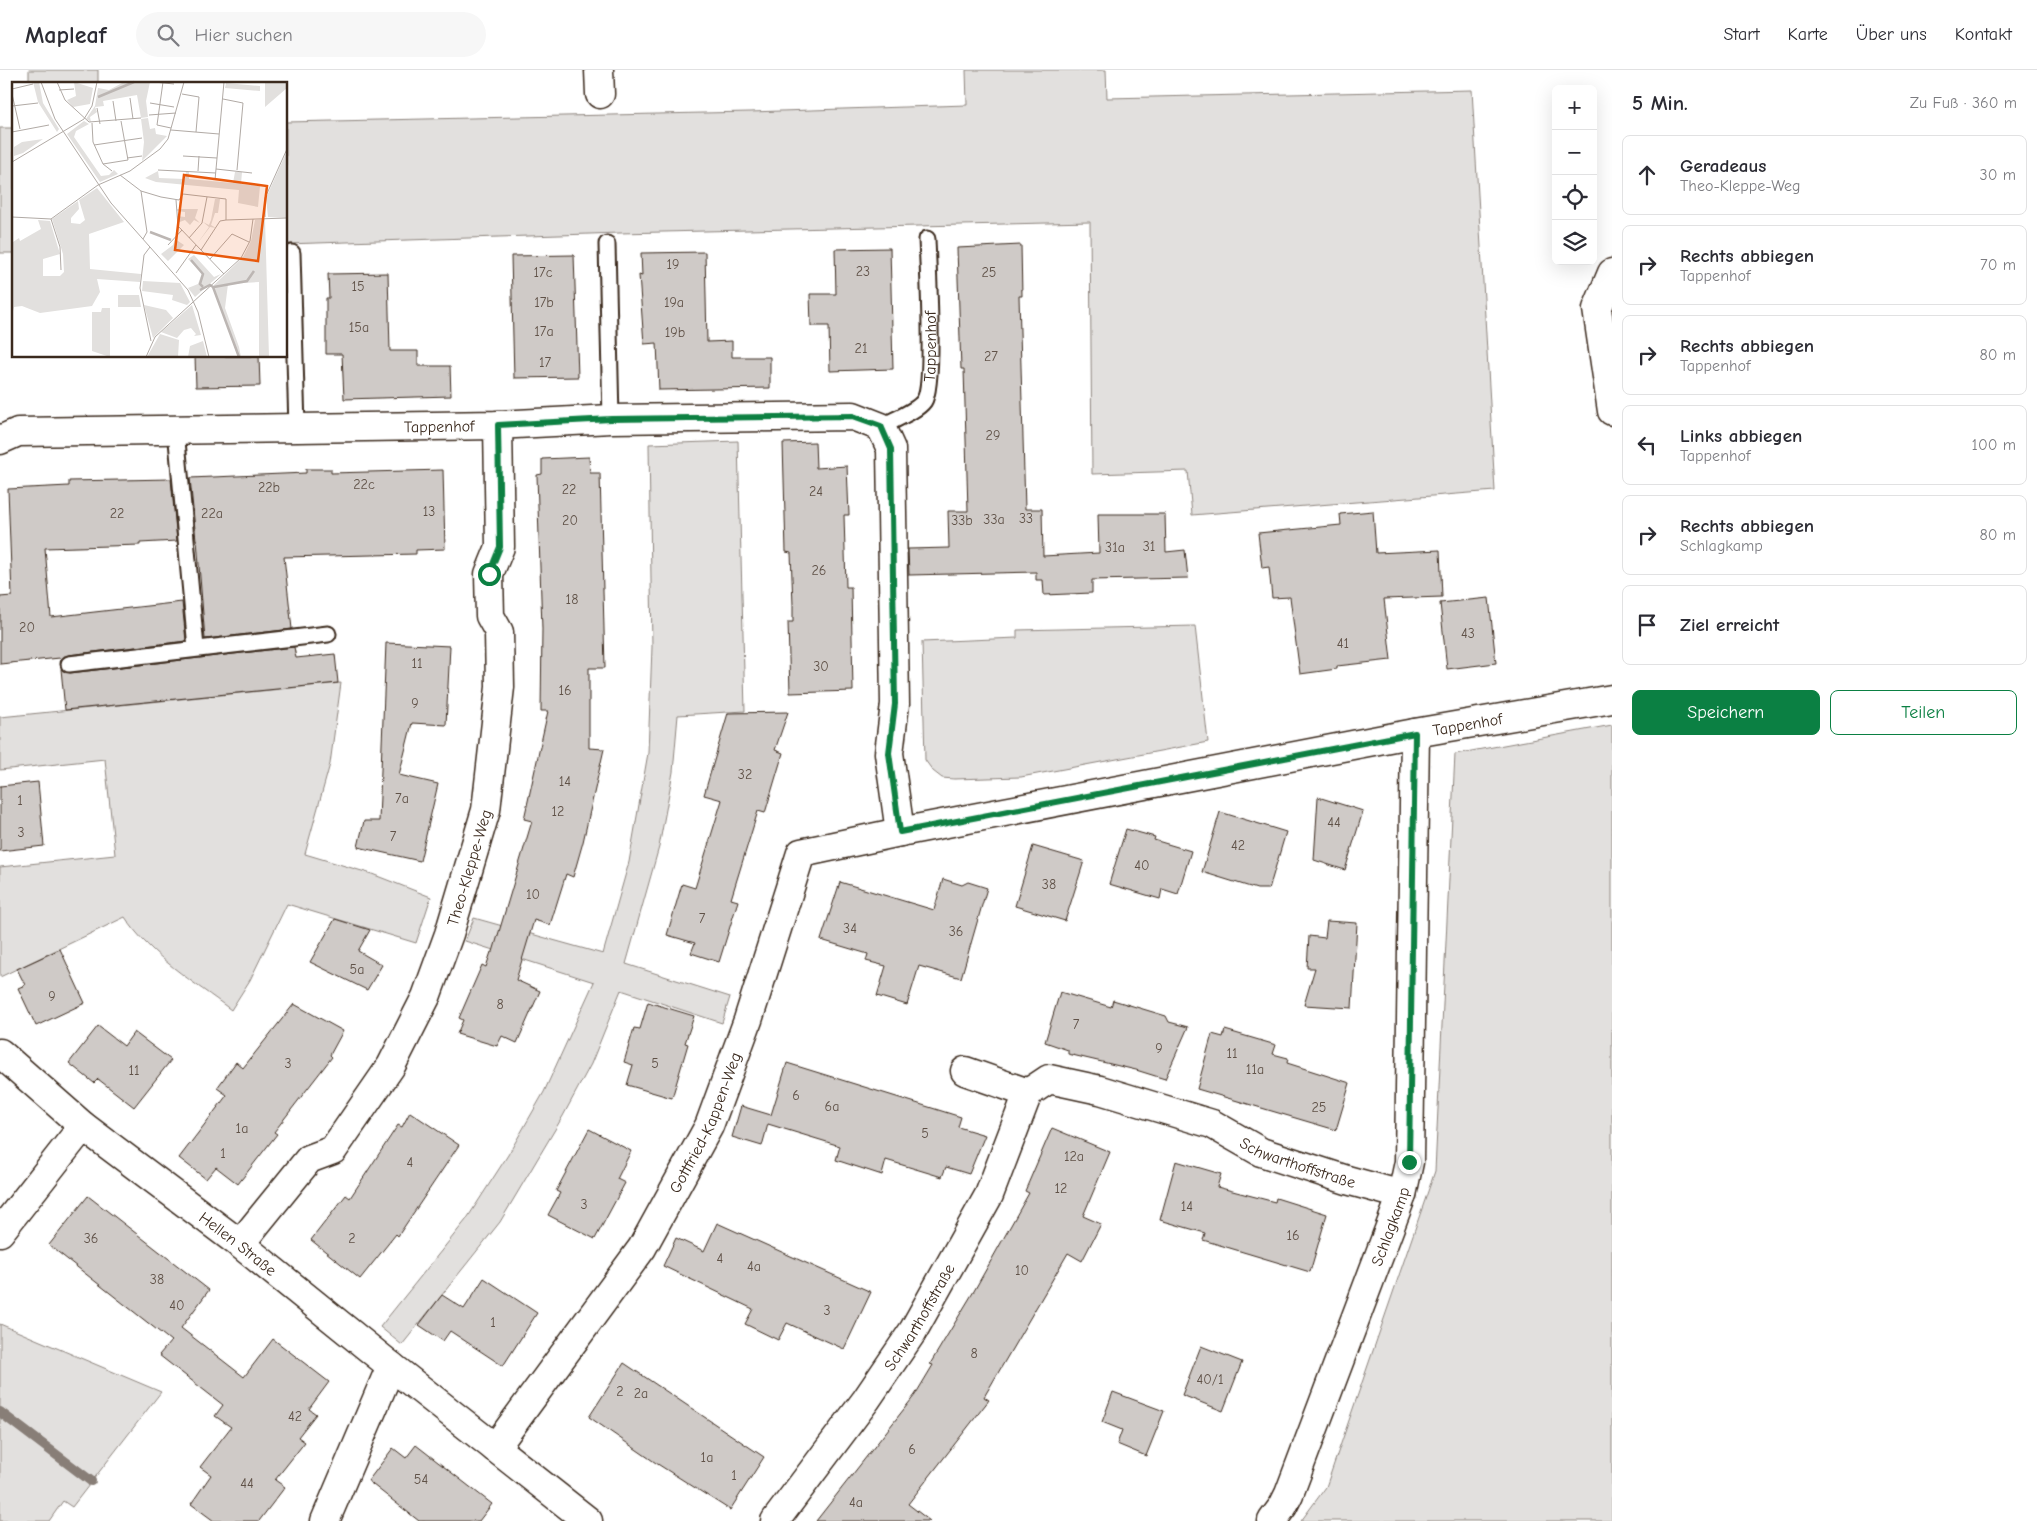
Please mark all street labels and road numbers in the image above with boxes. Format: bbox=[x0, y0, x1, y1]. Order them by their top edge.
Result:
street label: Tappenhof bbox=[921, 309, 940, 382]
street label: Tappenhof bbox=[404, 417, 476, 436]
street label: Tappenhof bbox=[1431, 710, 1505, 740]
street label: Theo-Kleppe-Weg bbox=[444, 807, 496, 928]
street label: Gottfried-Kappen-Weg bbox=[666, 1050, 745, 1196]
street label: Schwarthoffstraße bbox=[1236, 1134, 1357, 1192]
street label: Schlagkamp bbox=[1368, 1186, 1413, 1269]
street label: Hellen Straße bbox=[195, 1208, 280, 1280]
street label: Schwarthoffstraße bbox=[881, 1261, 959, 1374]

